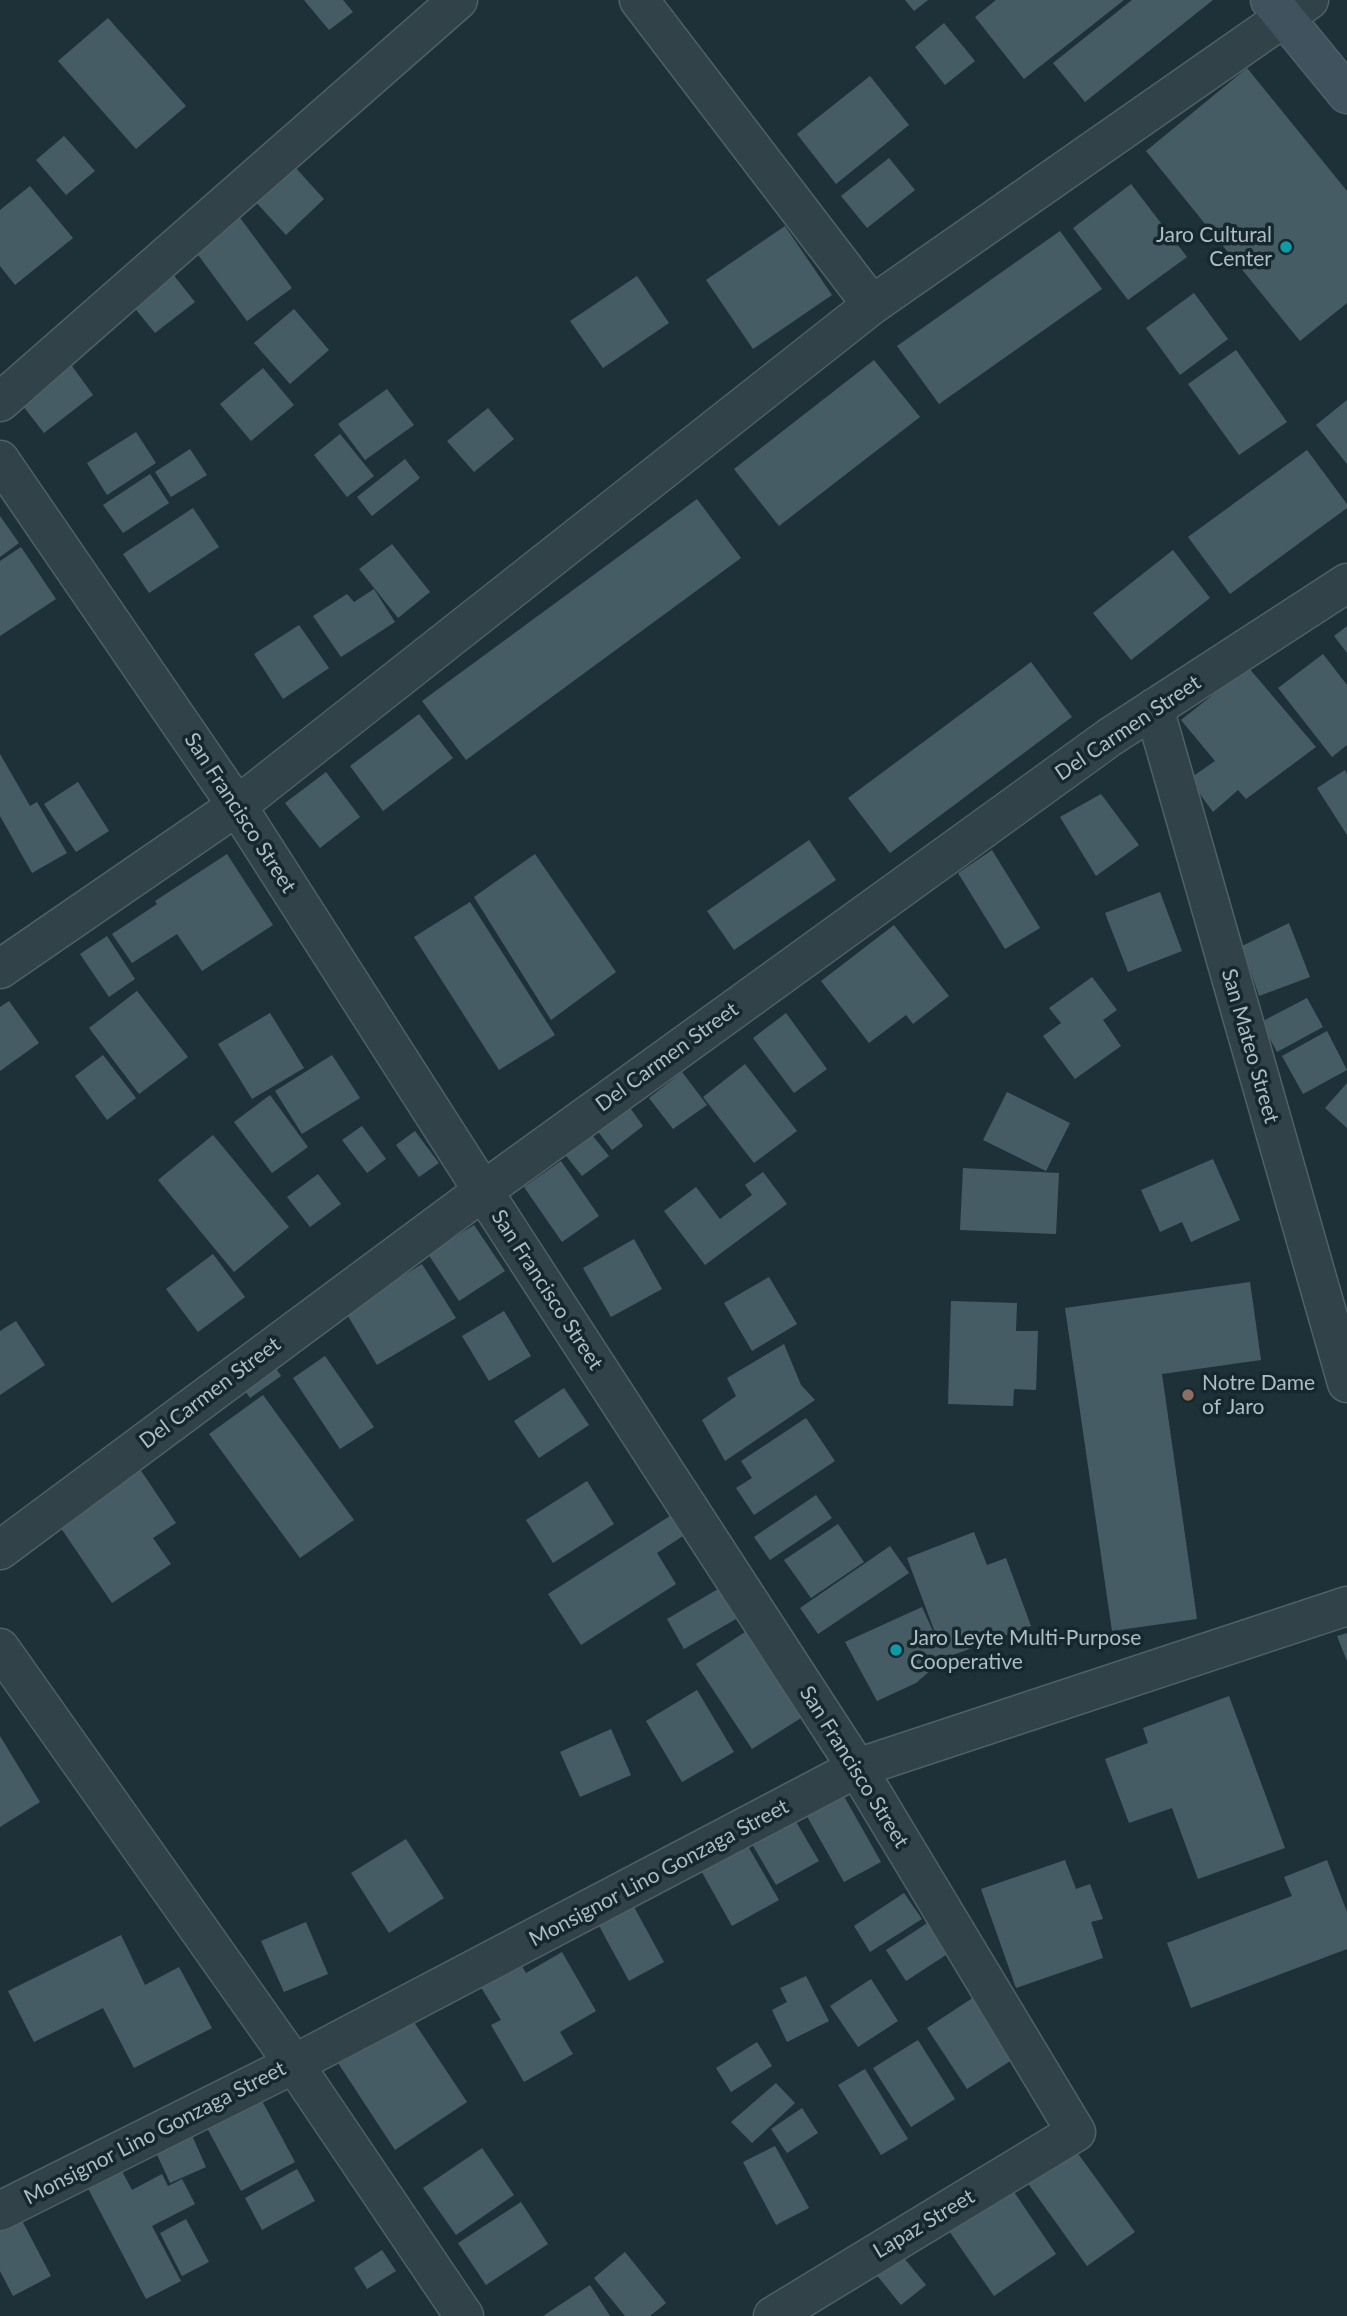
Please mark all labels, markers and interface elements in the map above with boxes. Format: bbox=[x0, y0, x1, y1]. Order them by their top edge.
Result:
place label: Jaro Cultural Center bbox=[1156, 222, 1272, 272]
marker: Jaro Cultural Center bbox=[1278, 239, 1294, 255]
street label: Del Carmen Street bbox=[1050, 670, 1206, 786]
street label: San Francisco Street bbox=[179, 728, 301, 898]
street label: San Mateo Street bbox=[1216, 966, 1284, 1126]
street label: Del Carmen Street bbox=[591, 997, 743, 1117]
street label: San Francisco Street bbox=[486, 1205, 608, 1375]
street label: Del Carmen Street bbox=[134, 1332, 286, 1454]
place label: Notre Dame of Jaro bbox=[1202, 1370, 1315, 1420]
marker: Notre Dame of Jaro bbox=[1180, 1387, 1196, 1403]
place label: Jaro Leyte Multi-Purpose Cooperative bbox=[910, 1625, 1141, 1675]
marker: Jaro Leyte Multi-Purpose Cooperative bbox=[888, 1642, 904, 1658]
street label: San Francisco Street bbox=[794, 1681, 914, 1853]
street label: Monsignor Lino Gonzaga Street bbox=[525, 1794, 793, 1952]
street label: Monsignor Lino Gonzaga Street bbox=[20, 2056, 290, 2210]
street label: Lapaz Street bbox=[869, 2184, 979, 2264]

